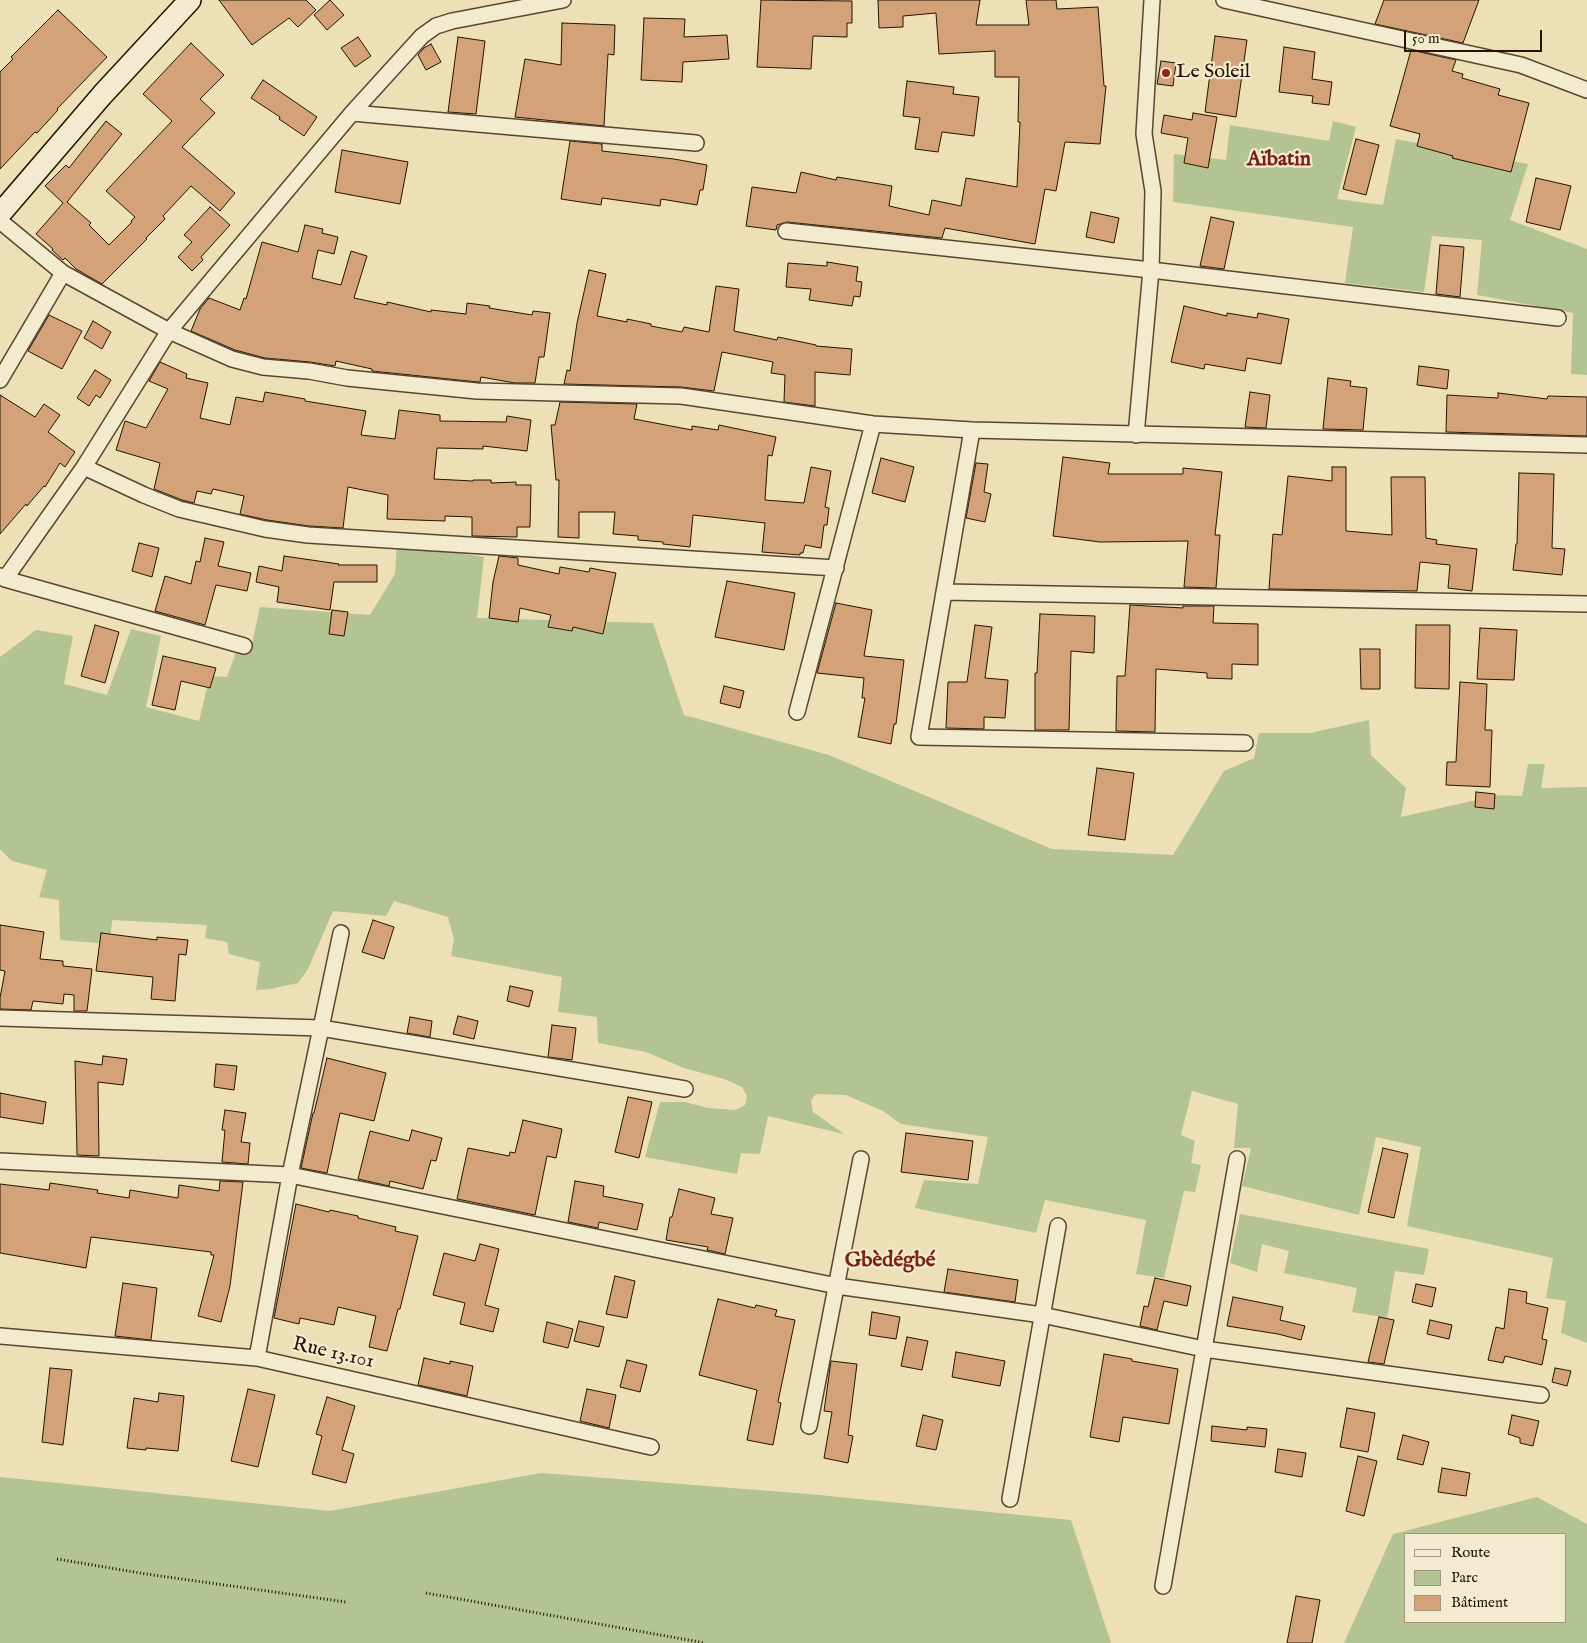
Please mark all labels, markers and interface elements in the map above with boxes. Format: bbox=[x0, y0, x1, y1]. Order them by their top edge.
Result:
scale bar bbox=[1407, 20, 1544, 52]
text: 50 m bbox=[1412, 29, 1440, 48]
place label: Le Soleil bbox=[1176, 61, 1250, 85]
marker: Le Soleil bbox=[1160, 67, 1172, 79]
district label: Aïbatin bbox=[1247, 148, 1311, 174]
district label: Gbèdégbé bbox=[845, 1249, 935, 1275]
street label: Rue 13.101 bbox=[290, 1333, 376, 1375]
legend bbox=[1404, 1533, 1567, 1623]
text: Route bbox=[1451, 1543, 1490, 1562]
text: Parc bbox=[1451, 1568, 1478, 1587]
text: Bâtiment bbox=[1451, 1593, 1508, 1612]

